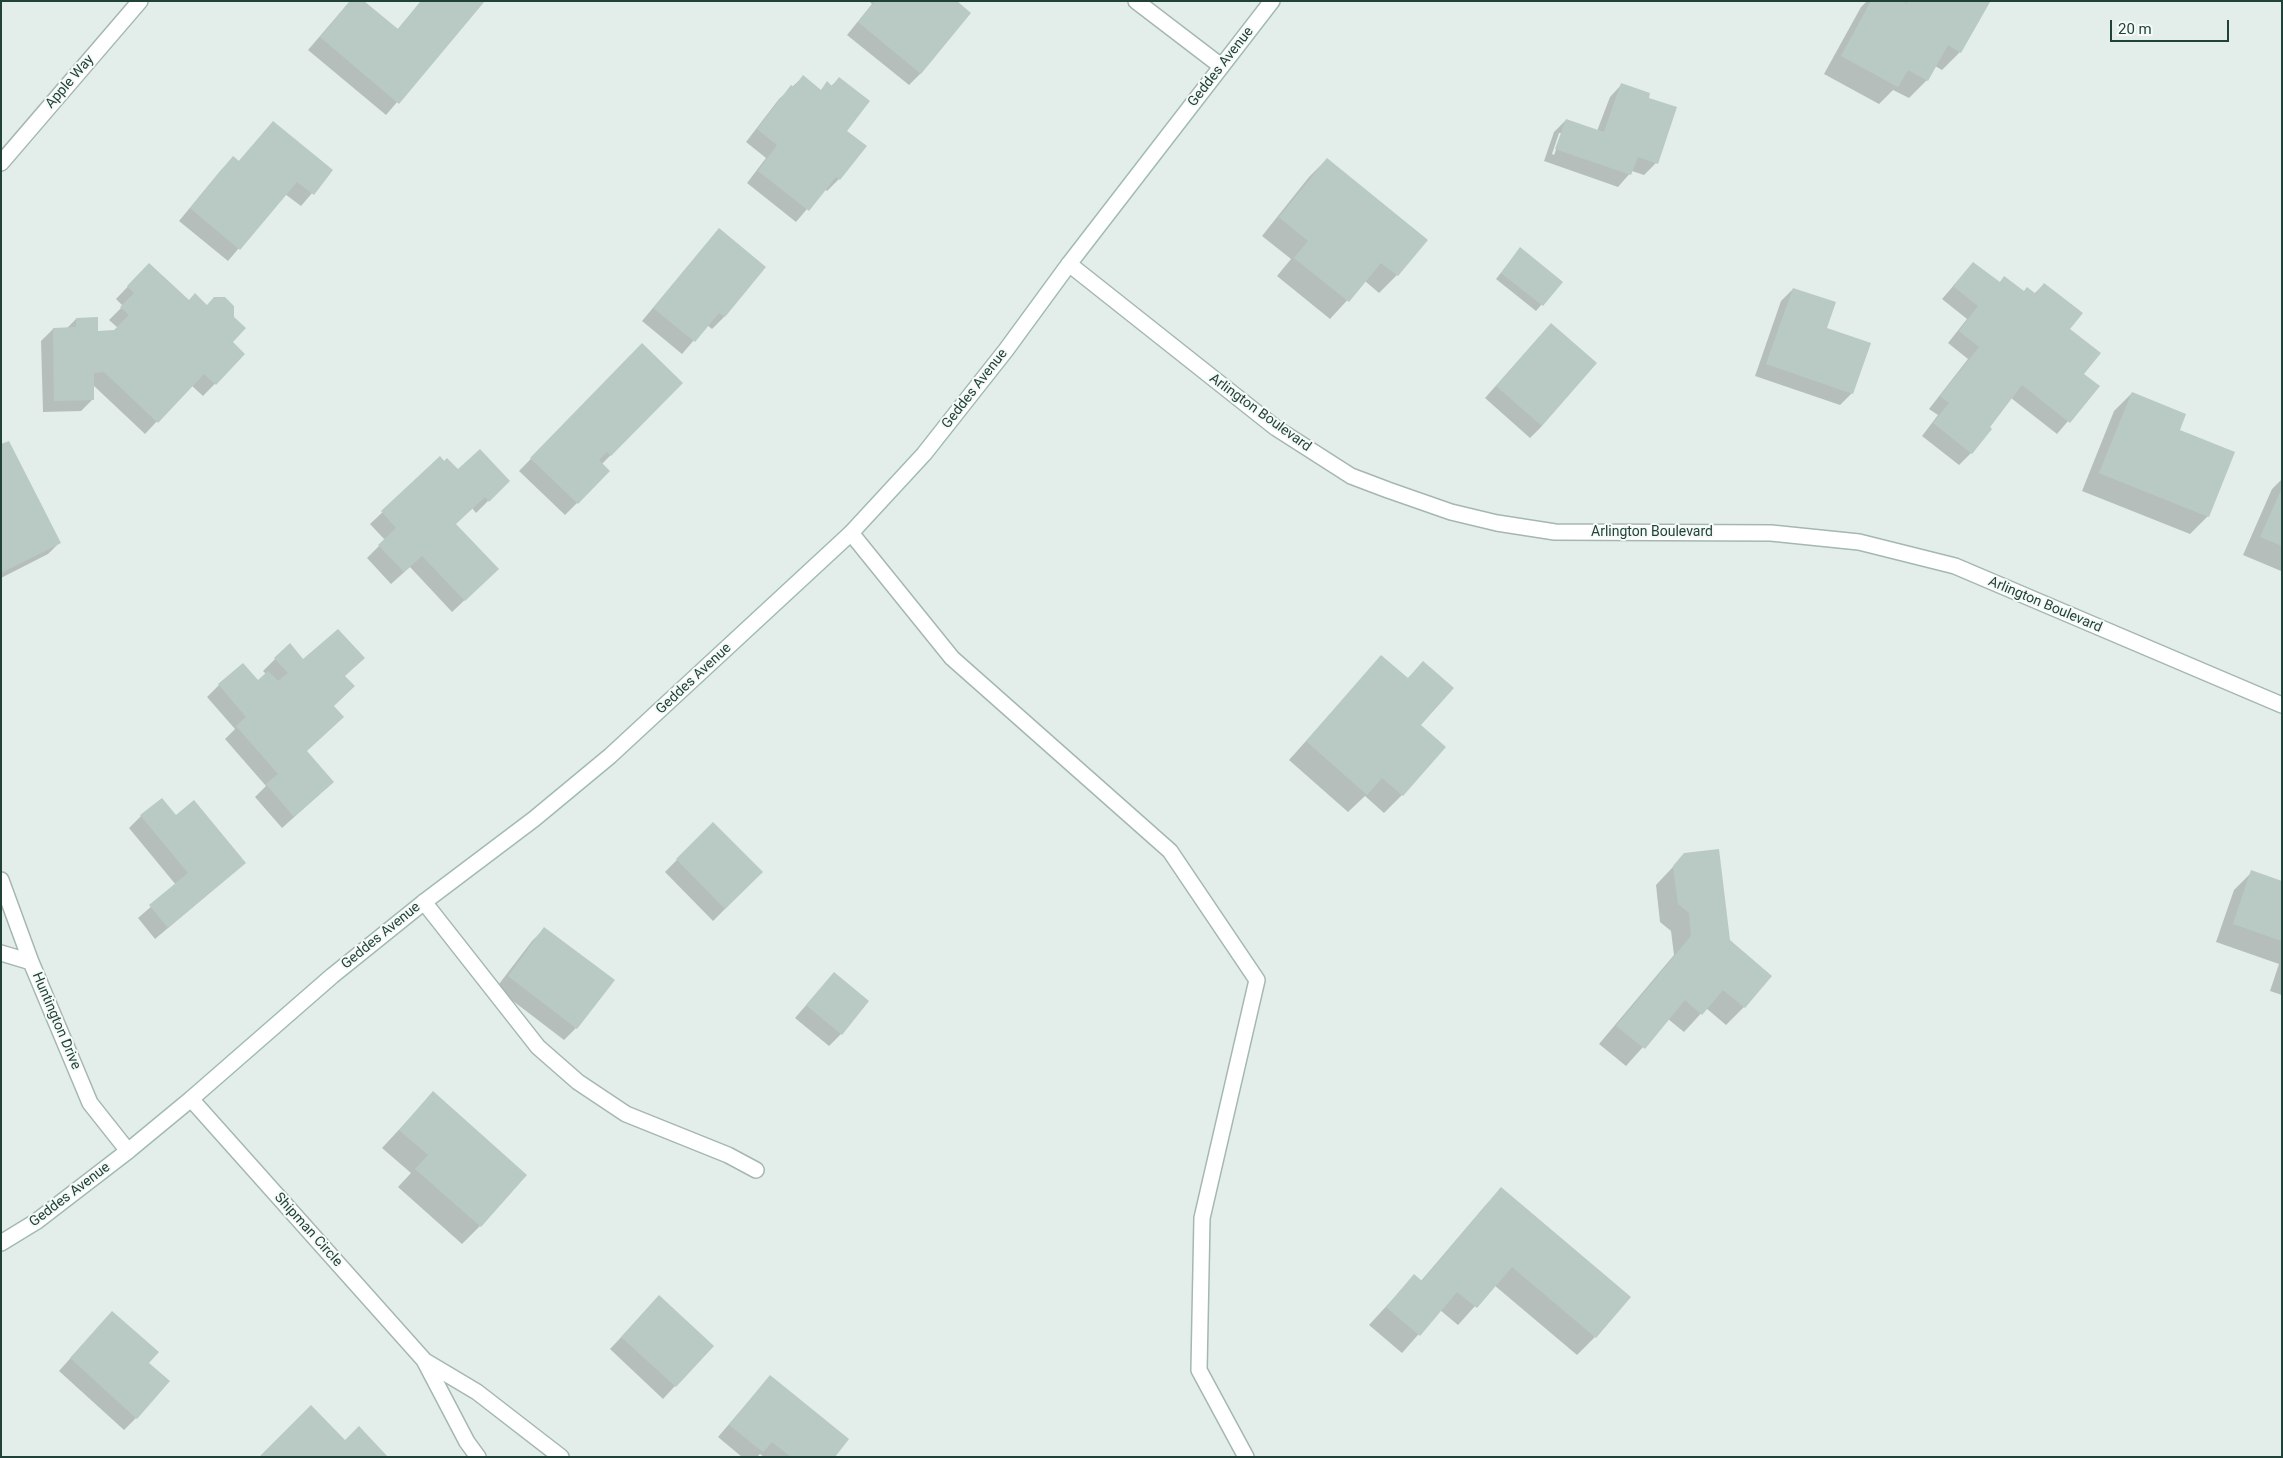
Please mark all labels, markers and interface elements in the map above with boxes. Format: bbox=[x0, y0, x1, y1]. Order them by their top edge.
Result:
scale bar bbox=[2113, 10, 2232, 42]
text: 20 m bbox=[2118, 20, 2152, 38]
street label: Geddes Avenue bbox=[1185, 24, 1257, 110]
street label: Apple Way bbox=[42, 52, 98, 112]
street label: Geddes Avenue bbox=[939, 346, 1011, 432]
street label: Arlington Boulevard bbox=[1206, 370, 1314, 456]
street label: Arlington Boulevard bbox=[1591, 524, 1713, 540]
street label: Arlington Boulevard bbox=[1986, 573, 2104, 637]
street label: Geddes Avenue bbox=[653, 640, 735, 718]
street label: Geddes Avenue bbox=[338, 899, 424, 973]
street label: Huntington Drive bbox=[28, 970, 84, 1072]
street label: Geddes Avenue bbox=[26, 1159, 114, 1231]
street label: Shipman Circle bbox=[270, 1190, 346, 1270]

